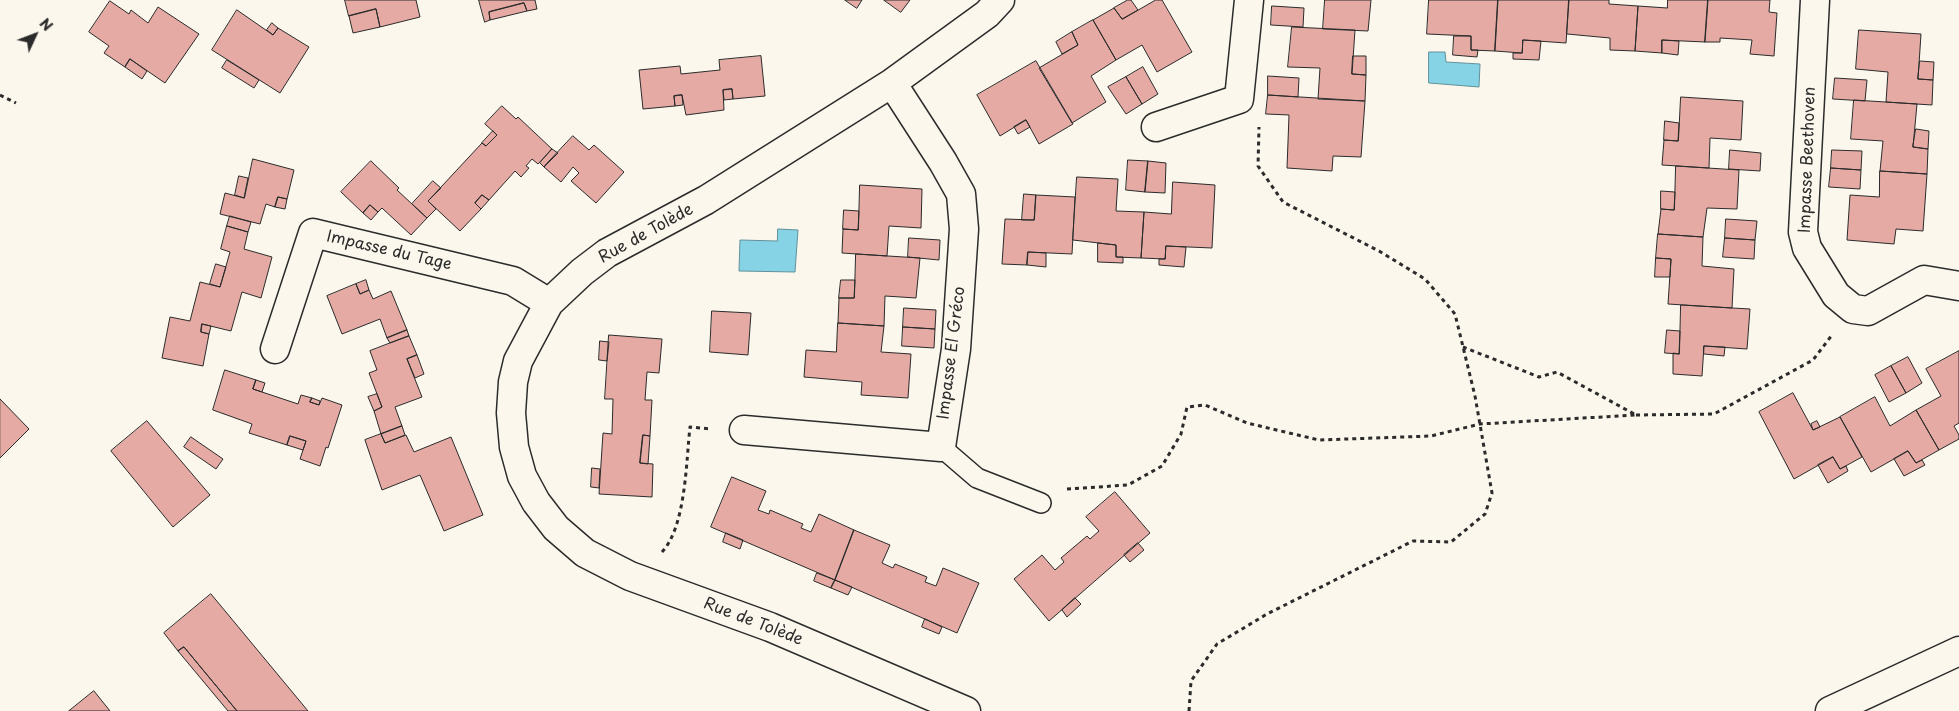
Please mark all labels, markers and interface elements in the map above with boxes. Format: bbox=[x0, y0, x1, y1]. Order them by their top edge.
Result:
north arrow bbox=[10, 10, 60, 60]
text: N bbox=[35, 13, 58, 36]
street label: Impasse Beethoven bbox=[1796, 86, 1820, 234]
street label: Rue de Tolède bbox=[595, 200, 697, 268]
street label: Impasse du Tage bbox=[325, 227, 453, 275]
street label: Impasse El Gréco bbox=[934, 285, 970, 421]
street label: Rue de Tolède bbox=[701, 594, 805, 650]

